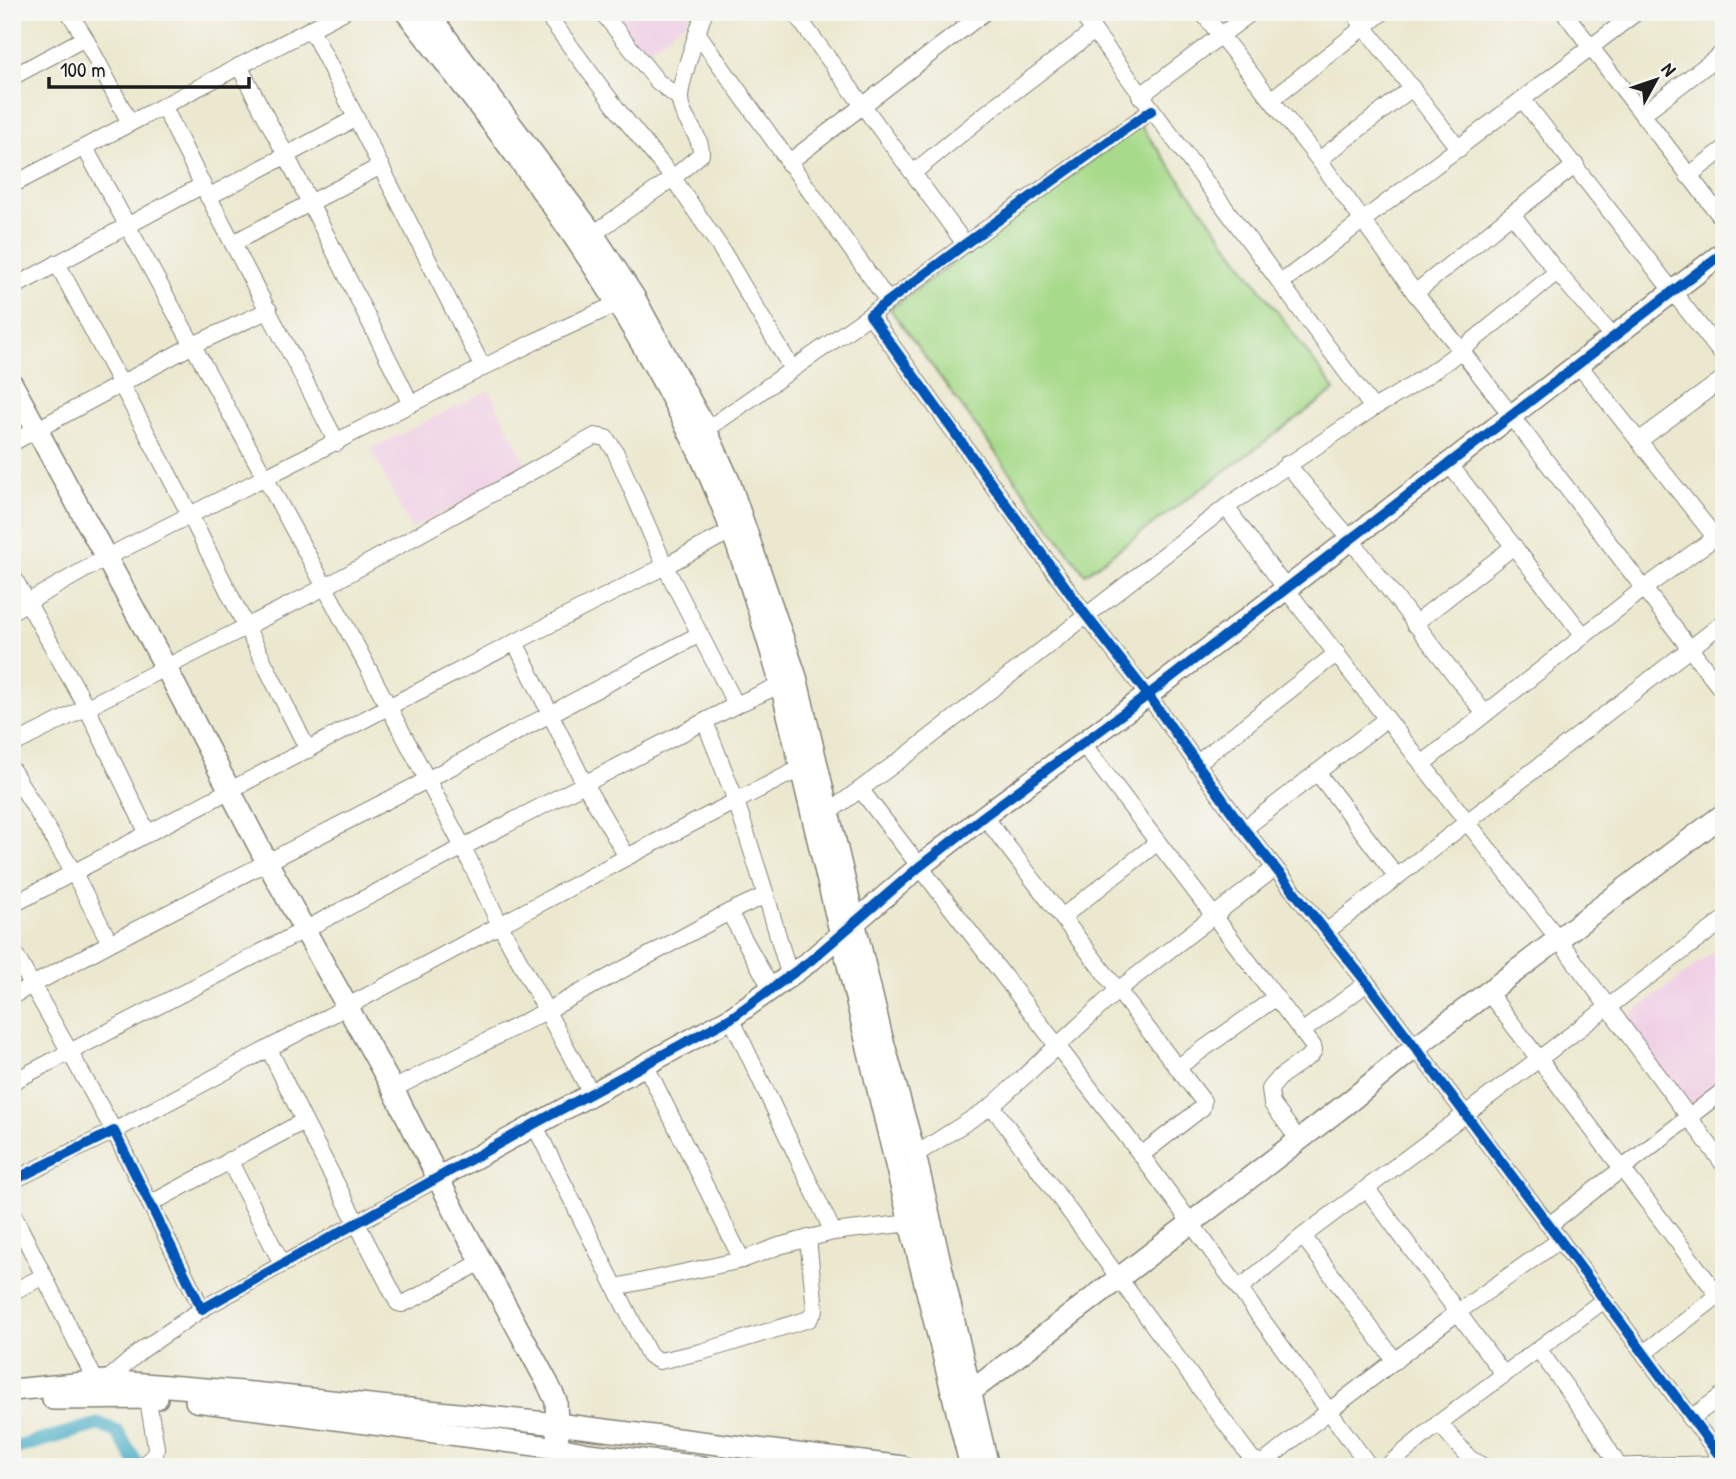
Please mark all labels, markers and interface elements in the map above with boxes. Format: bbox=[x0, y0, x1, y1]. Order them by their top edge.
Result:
scale bar bbox=[49, 46, 248, 90]
north arrow bbox=[1620, 46, 1690, 116]
text: 100 m bbox=[60, 55, 106, 84]
text: N bbox=[1656, 57, 1682, 81]

